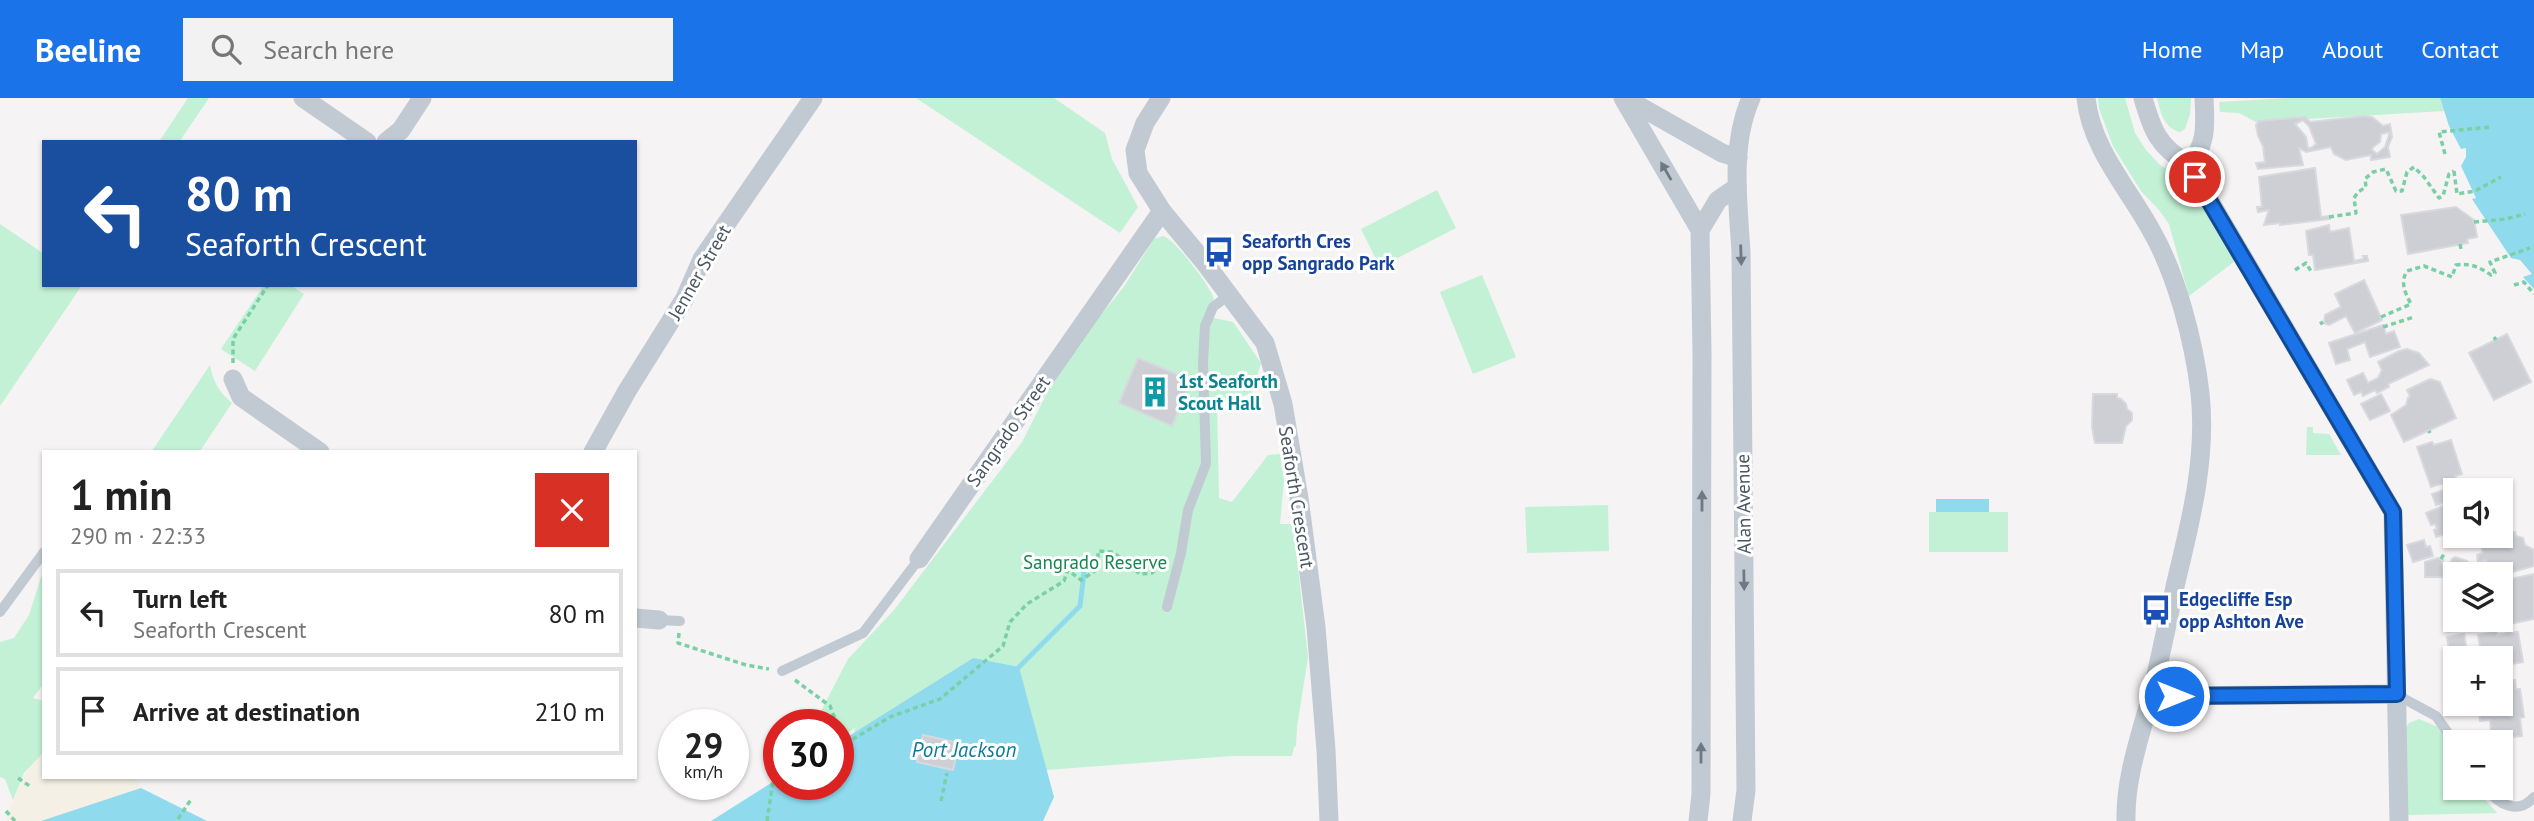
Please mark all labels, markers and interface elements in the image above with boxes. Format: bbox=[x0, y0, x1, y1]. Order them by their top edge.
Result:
search box bbox=[183, 18, 673, 81]
text: Beeline bbox=[35, 28, 141, 71]
icon: search bbox=[207, 30, 245, 68]
text: Search here bbox=[263, 33, 394, 66]
text: Home bbox=[2142, 34, 2202, 65]
text: Map bbox=[2240, 34, 2284, 65]
text: About bbox=[2322, 34, 2383, 65]
text: Contact bbox=[2421, 34, 2499, 65]
pin bbox=[2165, 147, 2225, 207]
icon: arrive bbox=[2176, 158, 2214, 196]
text: 80 m bbox=[185, 161, 292, 225]
one-way arrow bbox=[1660, 161, 1672, 180]
icon: left bbox=[70, 168, 161, 259]
street label: Jenner Street bbox=[662, 220, 736, 325]
text: Seaforth Crescent bbox=[185, 223, 427, 265]
place label: Seaforth Cres opp Sangrado Park bbox=[1242, 229, 1395, 275]
bus stop icon: Seaforth Cres opp Sangrado Park bbox=[1202, 235, 1236, 269]
one-way arrow bbox=[1735, 244, 1746, 266]
place label: 1st Seaforth Scout Hall bbox=[1178, 369, 1278, 415]
street label: Sangrado Street bbox=[961, 370, 1055, 491]
building icon: 1st Seaforth Scout Hall bbox=[1138, 375, 1172, 409]
street label: Seaforth Crescent bbox=[1274, 424, 1320, 570]
street label: Alan Avenue bbox=[1730, 454, 1756, 554]
text: 1 min bbox=[70, 467, 172, 522]
button: close bbox=[535, 473, 609, 547]
map controls bbox=[2443, 478, 2513, 800]
button: sound bbox=[2443, 478, 2513, 548]
one-way arrow bbox=[1696, 490, 1708, 512]
text: 290 m · 22:33 bbox=[70, 521, 206, 550]
park label: Sangrado Reserve bbox=[1023, 550, 1167, 574]
button: layers bbox=[2443, 562, 2513, 632]
one-way arrow bbox=[1738, 569, 1750, 591]
text: Turn left bbox=[133, 582, 227, 615]
place label: Edgecliffe Esp opp Ashton Ave bbox=[2179, 587, 2304, 633]
bus stop icon: Edgecliffe Esp opp Ashton Ave bbox=[2139, 593, 2173, 627]
icon: left bbox=[74, 594, 112, 632]
text: 80 m bbox=[549, 597, 605, 630]
text: Seaforth Crescent bbox=[133, 615, 307, 644]
button: + bbox=[2443, 646, 2513, 716]
position arrow bbox=[2137, 659, 2211, 733]
icon: arrive bbox=[74, 692, 112, 730]
text: Arrive at destination bbox=[133, 695, 360, 728]
text: 210 m bbox=[534, 695, 605, 728]
speed limit sign: 30 bbox=[763, 709, 854, 800]
text: 29 bbox=[684, 722, 723, 768]
button: − bbox=[2443, 730, 2513, 800]
water label: Port Jackson bbox=[912, 736, 1016, 763]
one-way arrow bbox=[1695, 742, 1707, 764]
text: km/h bbox=[684, 760, 723, 783]

